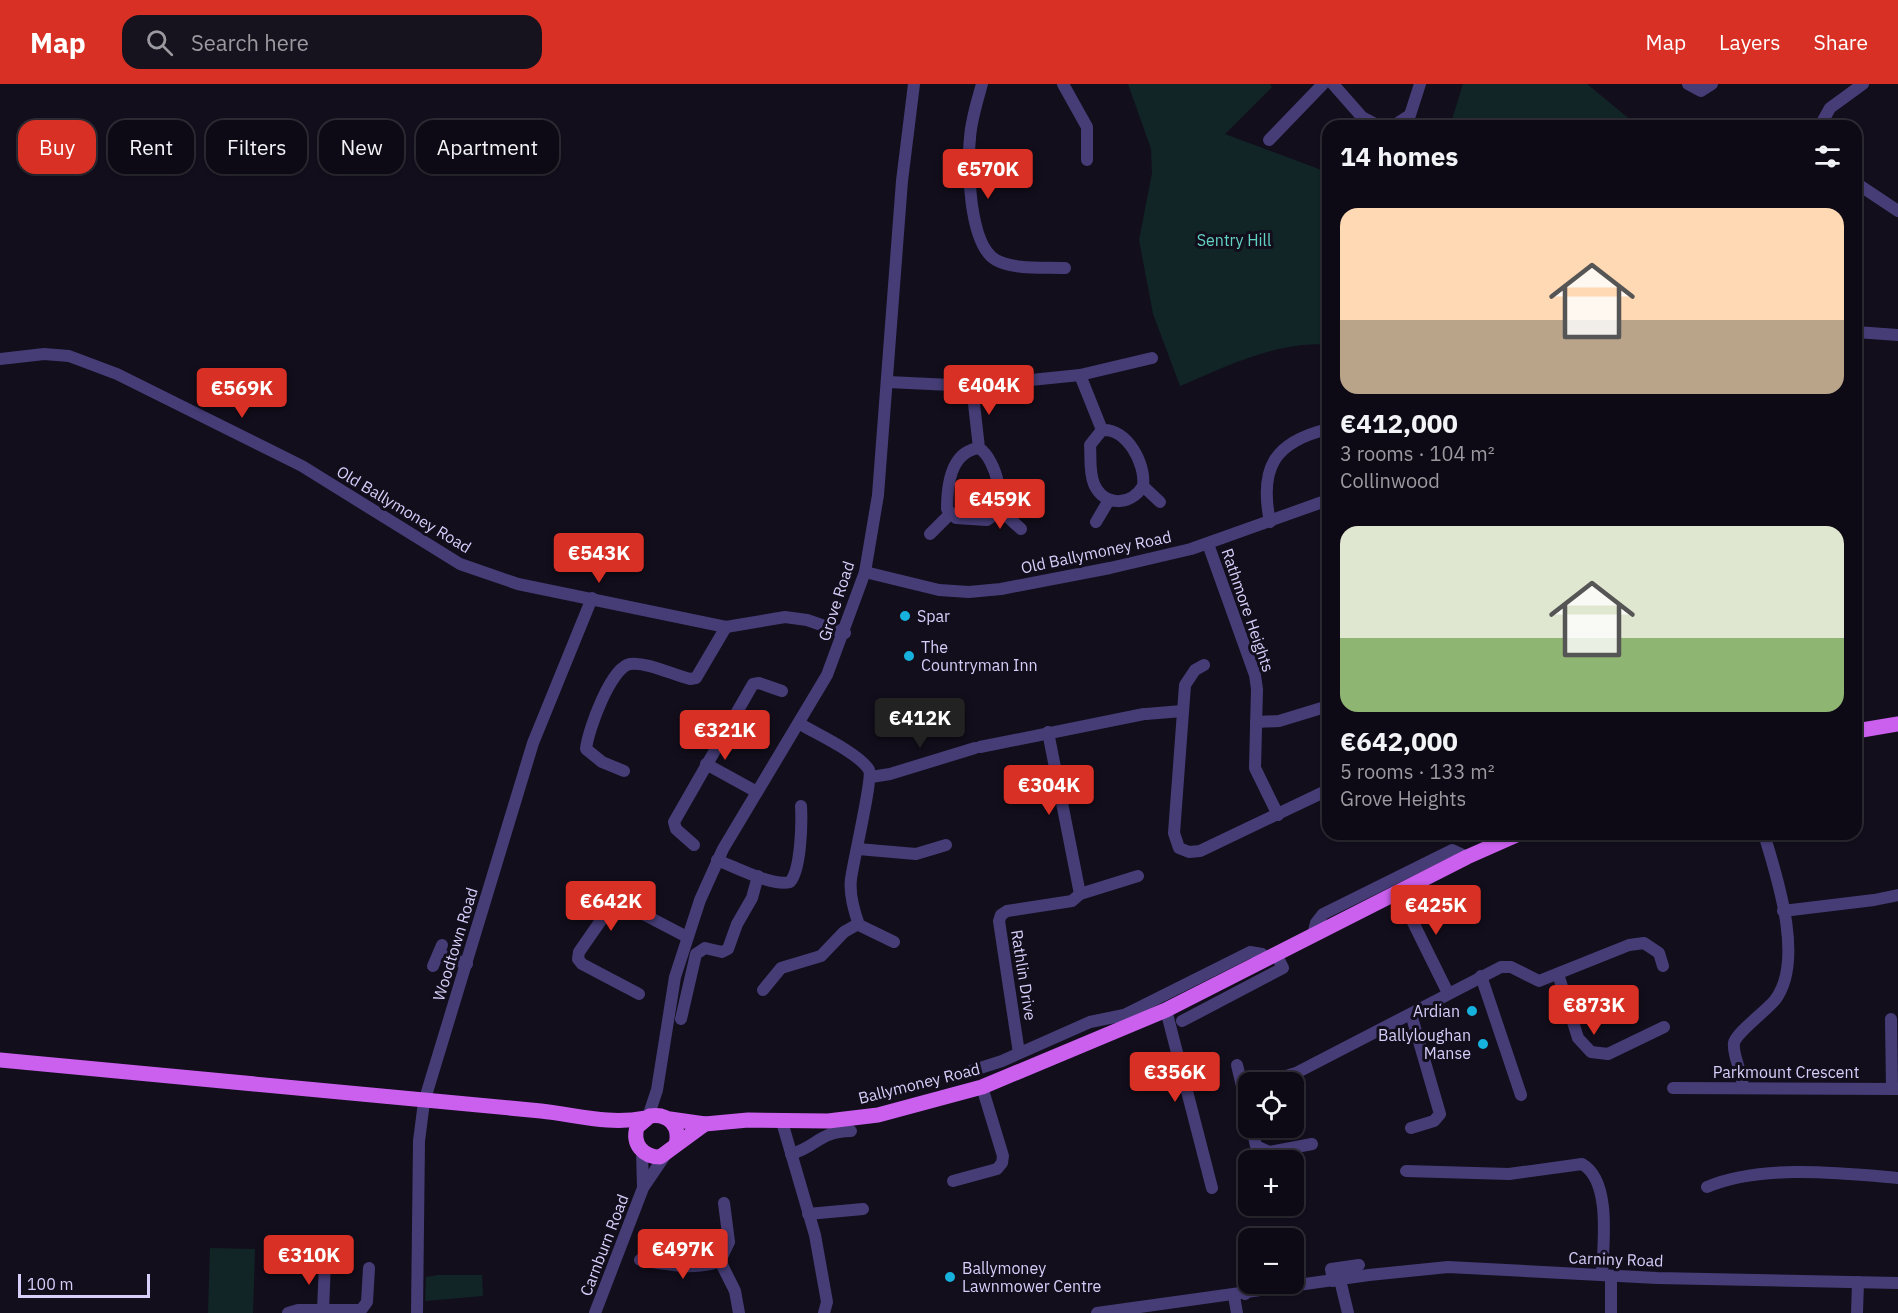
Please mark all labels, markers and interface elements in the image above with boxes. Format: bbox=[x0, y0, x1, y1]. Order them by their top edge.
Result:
search box bbox=[122, 15, 542, 69]
text: Map bbox=[30, 24, 86, 61]
icon: search bbox=[143, 26, 176, 59]
text: Search here bbox=[191, 28, 309, 57]
text: Map bbox=[1646, 28, 1686, 56]
text: Layers bbox=[1719, 28, 1781, 56]
text: Share bbox=[1814, 28, 1868, 56]
chip: Buy bbox=[18, 120, 96, 174]
chip: Rent bbox=[108, 120, 194, 174]
chip: Filters bbox=[206, 120, 307, 174]
chip: New bbox=[319, 120, 404, 174]
chip: Apartment bbox=[416, 120, 559, 174]
text: 14 homes bbox=[1340, 139, 1458, 173]
icon: filters bbox=[1811, 140, 1844, 173]
pin: €570K bbox=[946, 149, 1030, 200]
text: €570K bbox=[957, 155, 1019, 182]
park label: Sentry Hill bbox=[1197, 230, 1271, 250]
icon: home bbox=[1538, 247, 1646, 355]
pin: €404K bbox=[947, 365, 1031, 416]
pin: €569K bbox=[200, 368, 284, 419]
text: €404K bbox=[958, 371, 1020, 398]
text: €569K bbox=[211, 374, 273, 401]
text: €412,000 bbox=[1340, 406, 1458, 440]
text: 3 rooms · 104 m² bbox=[1340, 440, 1495, 467]
street label: Old Ballymoney Road bbox=[333, 461, 475, 557]
text: Collinwood bbox=[1340, 467, 1440, 494]
pin: €459K bbox=[958, 479, 1042, 530]
text: €459K bbox=[969, 485, 1031, 512]
street label: Old Ballymoney Road bbox=[1019, 526, 1173, 578]
pin: €543K bbox=[557, 533, 641, 584]
text: €543K bbox=[568, 539, 630, 566]
street label: Rathmore Heights bbox=[1217, 545, 1279, 675]
street label: Grove Road bbox=[814, 559, 858, 643]
icon: home bbox=[1538, 565, 1646, 673]
place label: Spar bbox=[917, 606, 950, 626]
marker: Spar bbox=[898, 609, 912, 623]
place label: The Countryman Inn bbox=[921, 637, 1038, 675]
marker: The Countryman Inn bbox=[902, 649, 916, 663]
pin: €412K bbox=[878, 698, 962, 749]
text: €412K bbox=[889, 704, 951, 731]
pin: €321K bbox=[683, 710, 767, 761]
text: €321K bbox=[694, 716, 756, 743]
text: €642,000 bbox=[1340, 724, 1458, 758]
text: 5 rooms · 133 m² bbox=[1340, 758, 1495, 785]
pin: €304K bbox=[1007, 765, 1091, 816]
text: €304K bbox=[1018, 771, 1080, 798]
text: Grove Heights bbox=[1340, 785, 1466, 812]
pin: €642K bbox=[569, 881, 653, 932]
street label: Woodtown Road bbox=[428, 885, 482, 1003]
pin: €425K bbox=[1394, 885, 1478, 936]
text: €642K bbox=[580, 887, 642, 914]
text: €425K bbox=[1405, 891, 1467, 918]
street label: Rathlin Drive bbox=[1007, 928, 1041, 1022]
pin: €873K bbox=[1552, 985, 1636, 1036]
text: €873K bbox=[1563, 991, 1625, 1018]
place label: Ardian bbox=[1413, 1001, 1460, 1021]
marker: Ardian bbox=[1465, 1004, 1479, 1018]
place label: Ballyloughan Manse bbox=[1378, 1025, 1471, 1063]
marker: Ballyloughan Manse bbox=[1476, 1037, 1490, 1051]
pin: €356K bbox=[1133, 1052, 1217, 1103]
street label: Ballymoney Road bbox=[856, 1058, 982, 1108]
text: €356K bbox=[1144, 1058, 1206, 1085]
street label: Parkmount Crescent bbox=[1713, 1062, 1859, 1082]
map controls bbox=[1238, 1072, 1304, 1294]
button: locate bbox=[1238, 1072, 1304, 1138]
button: + bbox=[1238, 1150, 1304, 1216]
street label: Carnburn Road bbox=[575, 1191, 633, 1299]
button: − bbox=[1238, 1228, 1304, 1294]
pin: €497K bbox=[641, 1229, 725, 1280]
pin: €310K bbox=[267, 1235, 351, 1286]
text: €497K bbox=[652, 1235, 714, 1262]
text: €310K bbox=[278, 1241, 340, 1268]
street label: Carniny Road bbox=[1568, 1247, 1664, 1271]
place label: Ballymoney Lawnmower Centre bbox=[962, 1258, 1102, 1296]
marker: Ballymoney Lawnmower Centre bbox=[943, 1270, 957, 1284]
scale bar bbox=[18, 1271, 150, 1298]
text: 100 m bbox=[27, 1274, 74, 1294]

